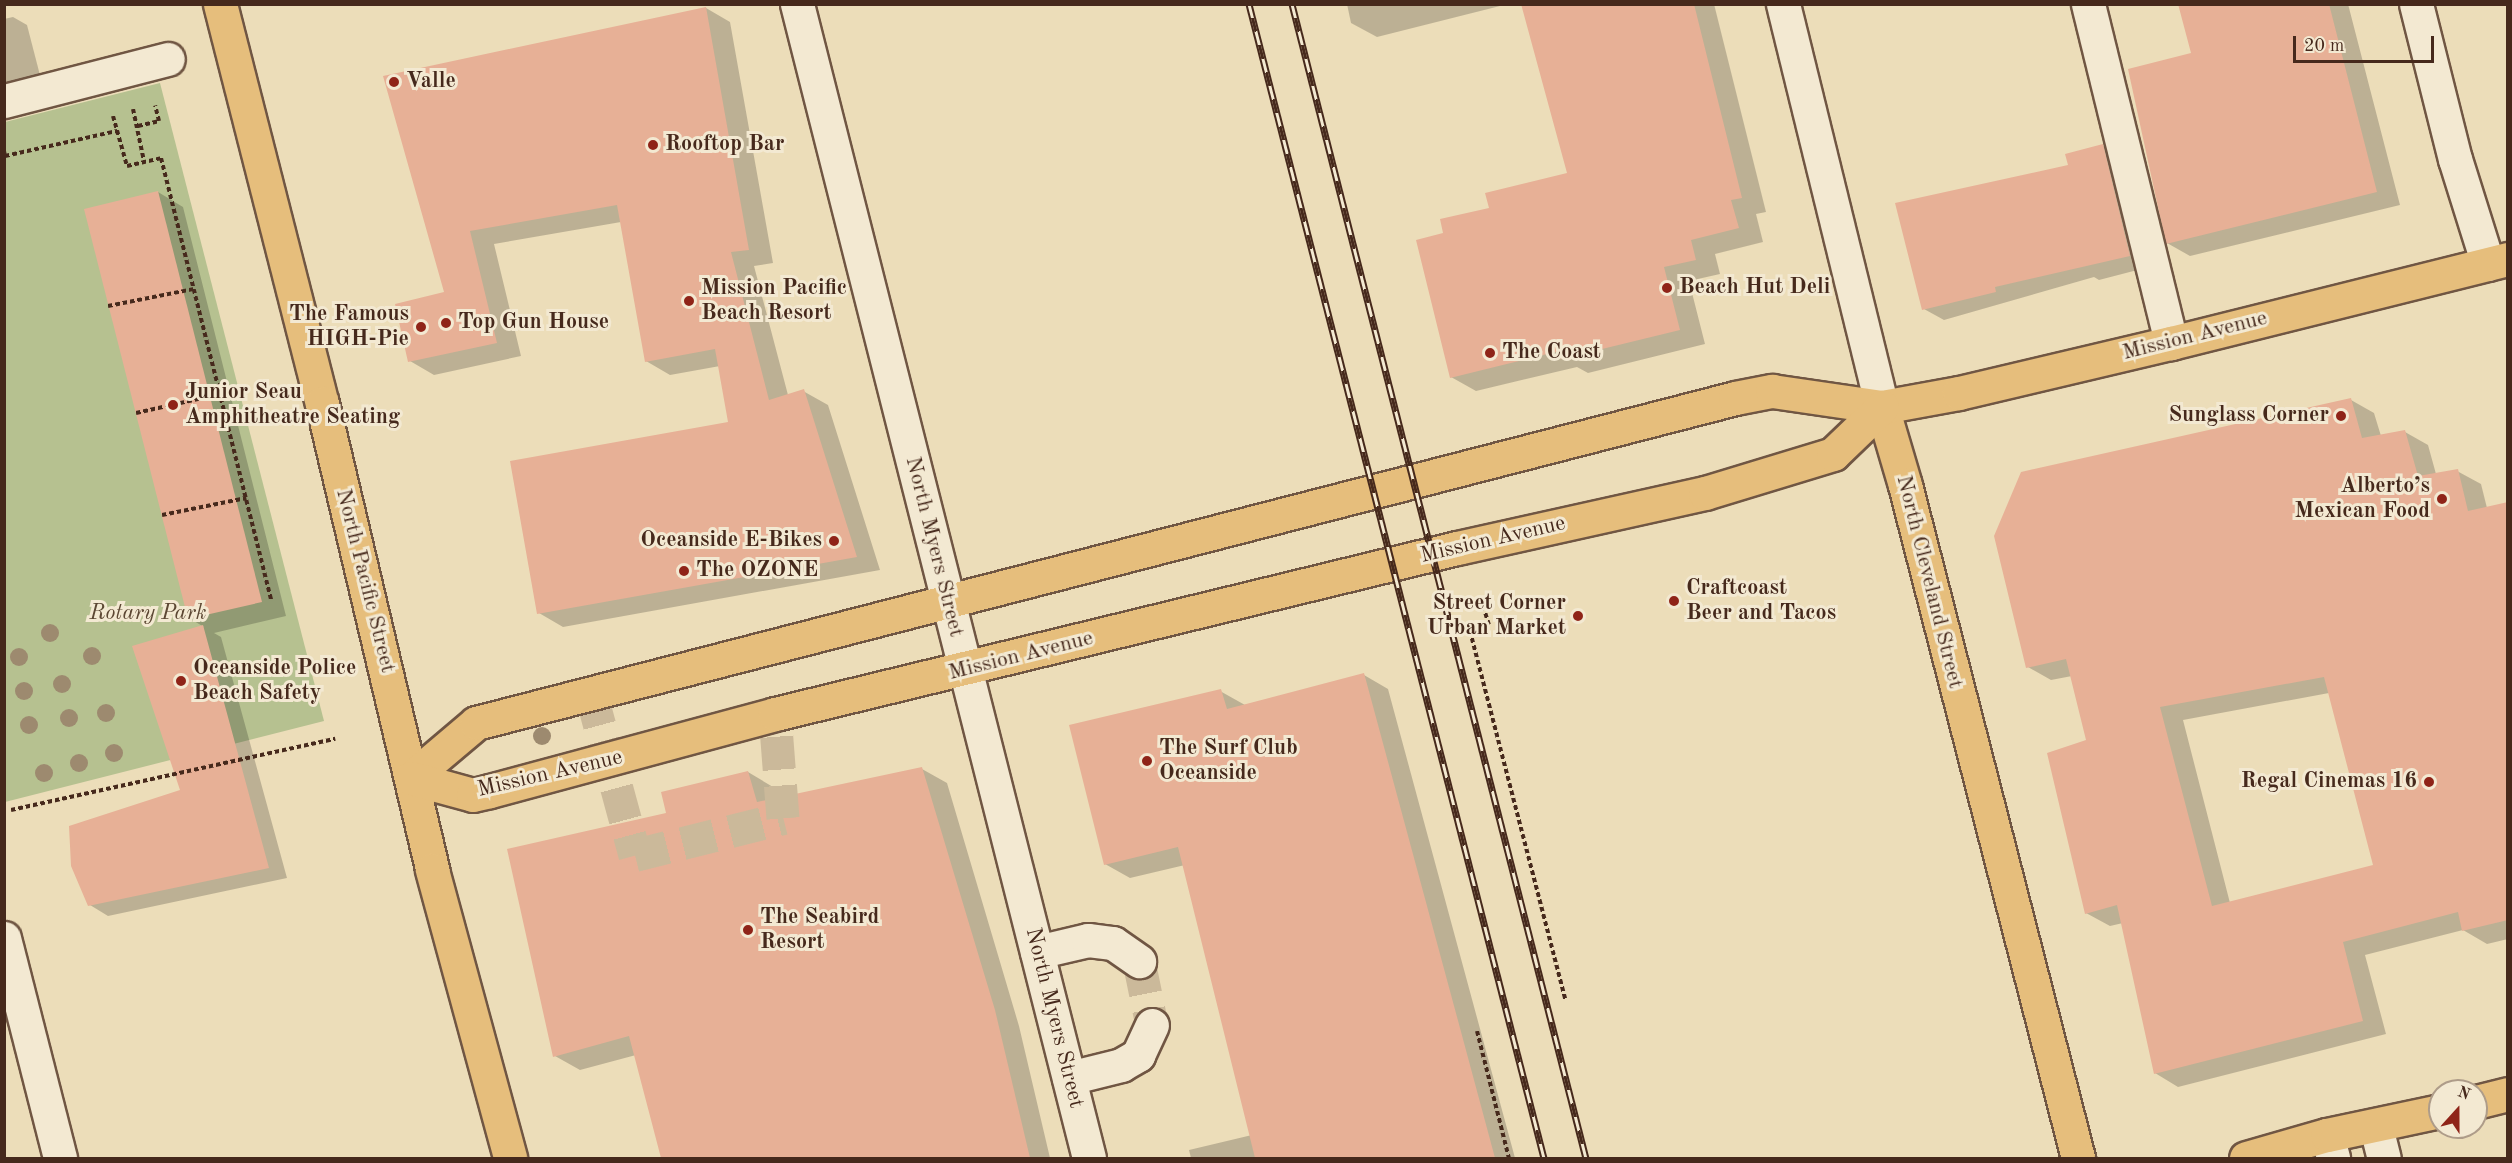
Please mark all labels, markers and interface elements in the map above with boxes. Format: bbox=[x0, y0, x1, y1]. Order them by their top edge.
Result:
scale bar bbox=[2296, 24, 2437, 62]
text: 20 m bbox=[2304, 37, 2344, 55]
place label: Valle bbox=[406, 69, 456, 95]
marker: Valle bbox=[387, 75, 401, 89]
place label: Rooftop Bar bbox=[665, 132, 785, 158]
marker: Rooftop Bar bbox=[646, 138, 660, 152]
place label: Mission Pacific Beach Resort bbox=[701, 275, 847, 326]
place label: Beach Hut Deli bbox=[1679, 275, 1830, 301]
marker: Beach Hut Deli bbox=[1660, 281, 1674, 295]
marker: Mission Pacific Beach Resort bbox=[682, 294, 696, 308]
place label: The Famous HIGH-Pie bbox=[289, 301, 409, 352]
street label: Mission Avenue bbox=[2120, 305, 2270, 367]
place label: Top Gun House bbox=[458, 310, 609, 336]
marker: Top Gun House bbox=[439, 316, 453, 330]
marker: The Famous HIGH-Pie bbox=[414, 320, 428, 334]
place label: The Coast bbox=[1502, 340, 1601, 366]
marker: The Coast bbox=[1483, 346, 1497, 360]
place label: Junior Seau Amphitheatre Seating bbox=[185, 379, 400, 430]
marker: Junior Seau Amphitheatre Seating bbox=[166, 398, 180, 412]
place label: Sunglass Corner bbox=[2168, 403, 2329, 429]
marker: Sunglass Corner bbox=[2334, 409, 2348, 423]
street label: North Myers Street bbox=[899, 454, 969, 640]
street label: North Cleveland Street bbox=[1890, 473, 1968, 691]
place label: Alberto’s Mexican Food bbox=[2294, 473, 2430, 524]
street label: North Pacific Street bbox=[329, 486, 401, 676]
marker: Alberto’s Mexican Food bbox=[2435, 492, 2449, 506]
street label: Mission Avenue bbox=[1418, 510, 1568, 570]
place label: Oceanside E-Bikes bbox=[640, 528, 822, 554]
marker: Oceanside E-Bikes bbox=[827, 534, 841, 548]
place label: The OZONE bbox=[696, 558, 818, 584]
marker: The OZONE bbox=[677, 564, 691, 578]
place label: Craftcoast Beer and Tacos bbox=[1686, 575, 1836, 626]
place label: Street Corner Urban Market bbox=[1427, 590, 1566, 642]
marker: Craftcoast Beer and Tacos bbox=[1667, 594, 1681, 608]
park label: Rotary Park bbox=[89, 601, 207, 627]
marker: Street Corner Urban Market bbox=[1571, 609, 1585, 623]
street label: Mission Avenue bbox=[946, 625, 1096, 687]
place label: Oceanside Police Beach Safety bbox=[193, 655, 356, 706]
marker: Oceanside Police Beach Safety bbox=[174, 674, 188, 688]
place label: The Surf Club Oceanside bbox=[1159, 735, 1298, 786]
street label: Mission Avenue bbox=[475, 744, 625, 804]
marker: The Surf Club Oceanside bbox=[1140, 754, 1154, 768]
place label: Regal Cinemas 16 bbox=[2241, 769, 2417, 795]
marker: Regal Cinemas 16 bbox=[2422, 775, 2436, 789]
place label: The Seabird Resort bbox=[760, 904, 879, 956]
marker: The Seabird Resort bbox=[741, 923, 755, 937]
street label: North Myers Street bbox=[1019, 925, 1089, 1111]
north arrow bbox=[2428, 1079, 2488, 1139]
text: N bbox=[2455, 1084, 2472, 1104]

